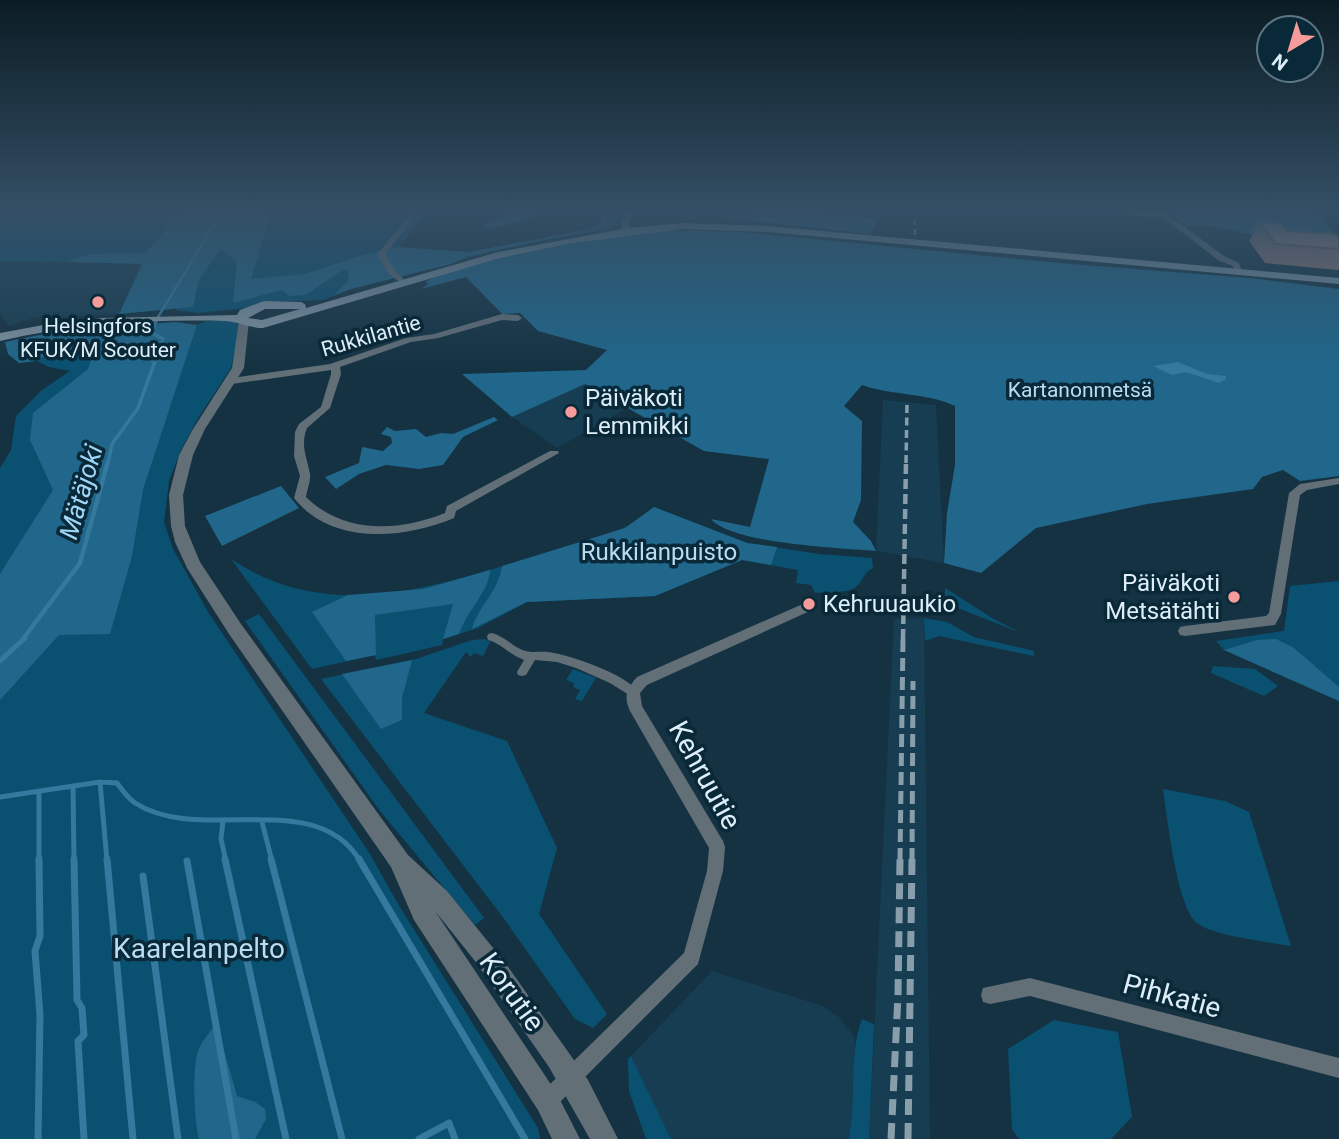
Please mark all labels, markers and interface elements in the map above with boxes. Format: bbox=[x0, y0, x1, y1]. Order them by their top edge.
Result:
north arrow bbox=[1255, 14, 1325, 84]
text: N bbox=[1267, 49, 1292, 75]
marker: Helsingfors KFUK/M Scouter bbox=[90, 294, 106, 310]
street label: Rukkilantie bbox=[319, 310, 423, 362]
place label: Helsingfors KFUK/M Scouter bbox=[20, 314, 176, 362]
park label: Kartanonmetsä bbox=[1008, 378, 1152, 402]
place label: Päiväkoti Lemmikki bbox=[585, 384, 689, 440]
marker: Päiväkoti Lemmikki bbox=[563, 404, 579, 420]
water label: Mätäjoki bbox=[53, 440, 109, 543]
park label: Rukkilanpuisto bbox=[581, 538, 737, 566]
place label: Päiväkoti Metsätähti bbox=[1105, 569, 1220, 625]
marker: Päiväkoti Metsätähti bbox=[1226, 589, 1242, 605]
place label: Kehruuaukio bbox=[823, 590, 956, 618]
marker: Kehruuaukio bbox=[801, 596, 817, 612]
street label: Kehruutie bbox=[662, 715, 748, 835]
park label: Kaarelanpelto bbox=[113, 932, 285, 965]
street label: Korutie bbox=[473, 946, 551, 1038]
street label: Pihkatie bbox=[1119, 967, 1225, 1025]

